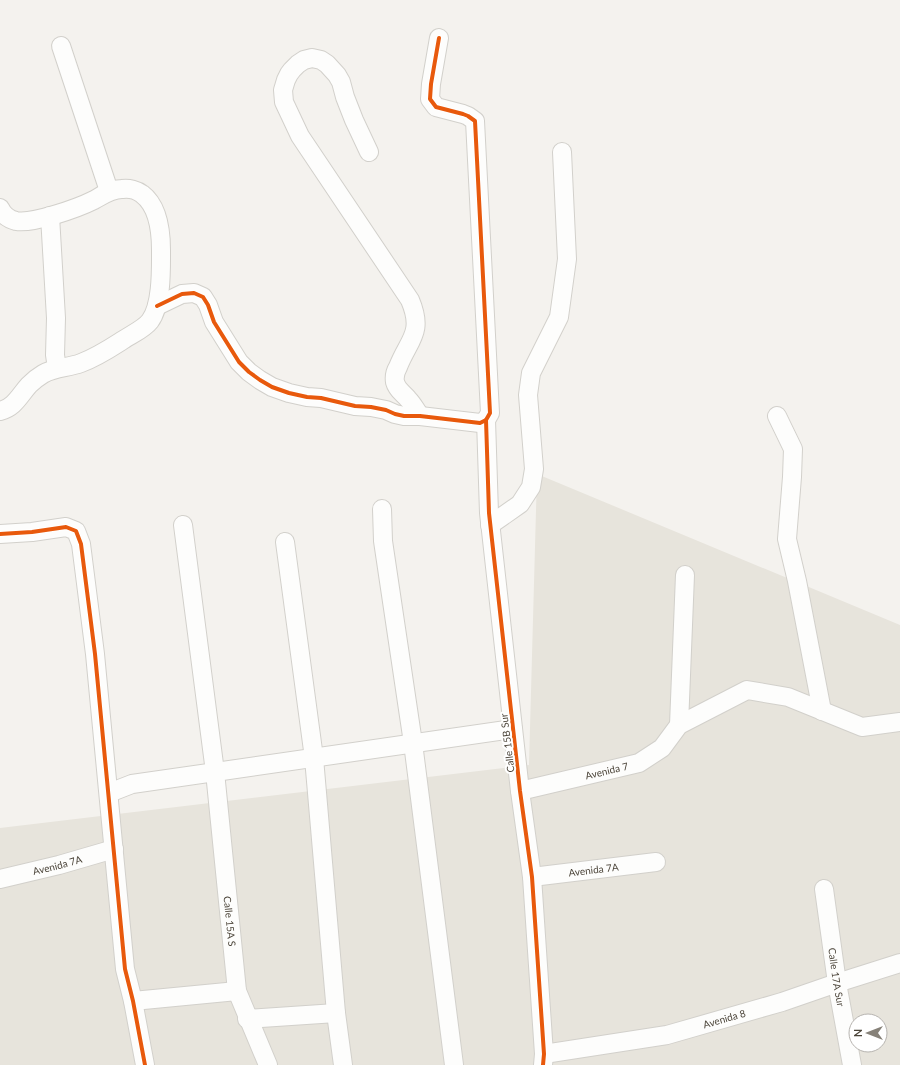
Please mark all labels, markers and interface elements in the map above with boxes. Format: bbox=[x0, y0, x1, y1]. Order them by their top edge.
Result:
street label: Calle 15B Sur bbox=[497, 712, 517, 773]
street label: Avenida 7 bbox=[584, 760, 629, 781]
street label: Avenida 7A bbox=[31, 853, 84, 877]
street label: Avenida 7A bbox=[568, 861, 620, 879]
street label: Calle 15A S bbox=[222, 896, 238, 947]
street label: Calle 17A Sur bbox=[826, 947, 847, 1008]
street label: Avenida 8 bbox=[702, 1007, 747, 1030]
north arrow bbox=[848, 1013, 888, 1053]
text: N bbox=[851, 1029, 864, 1037]

